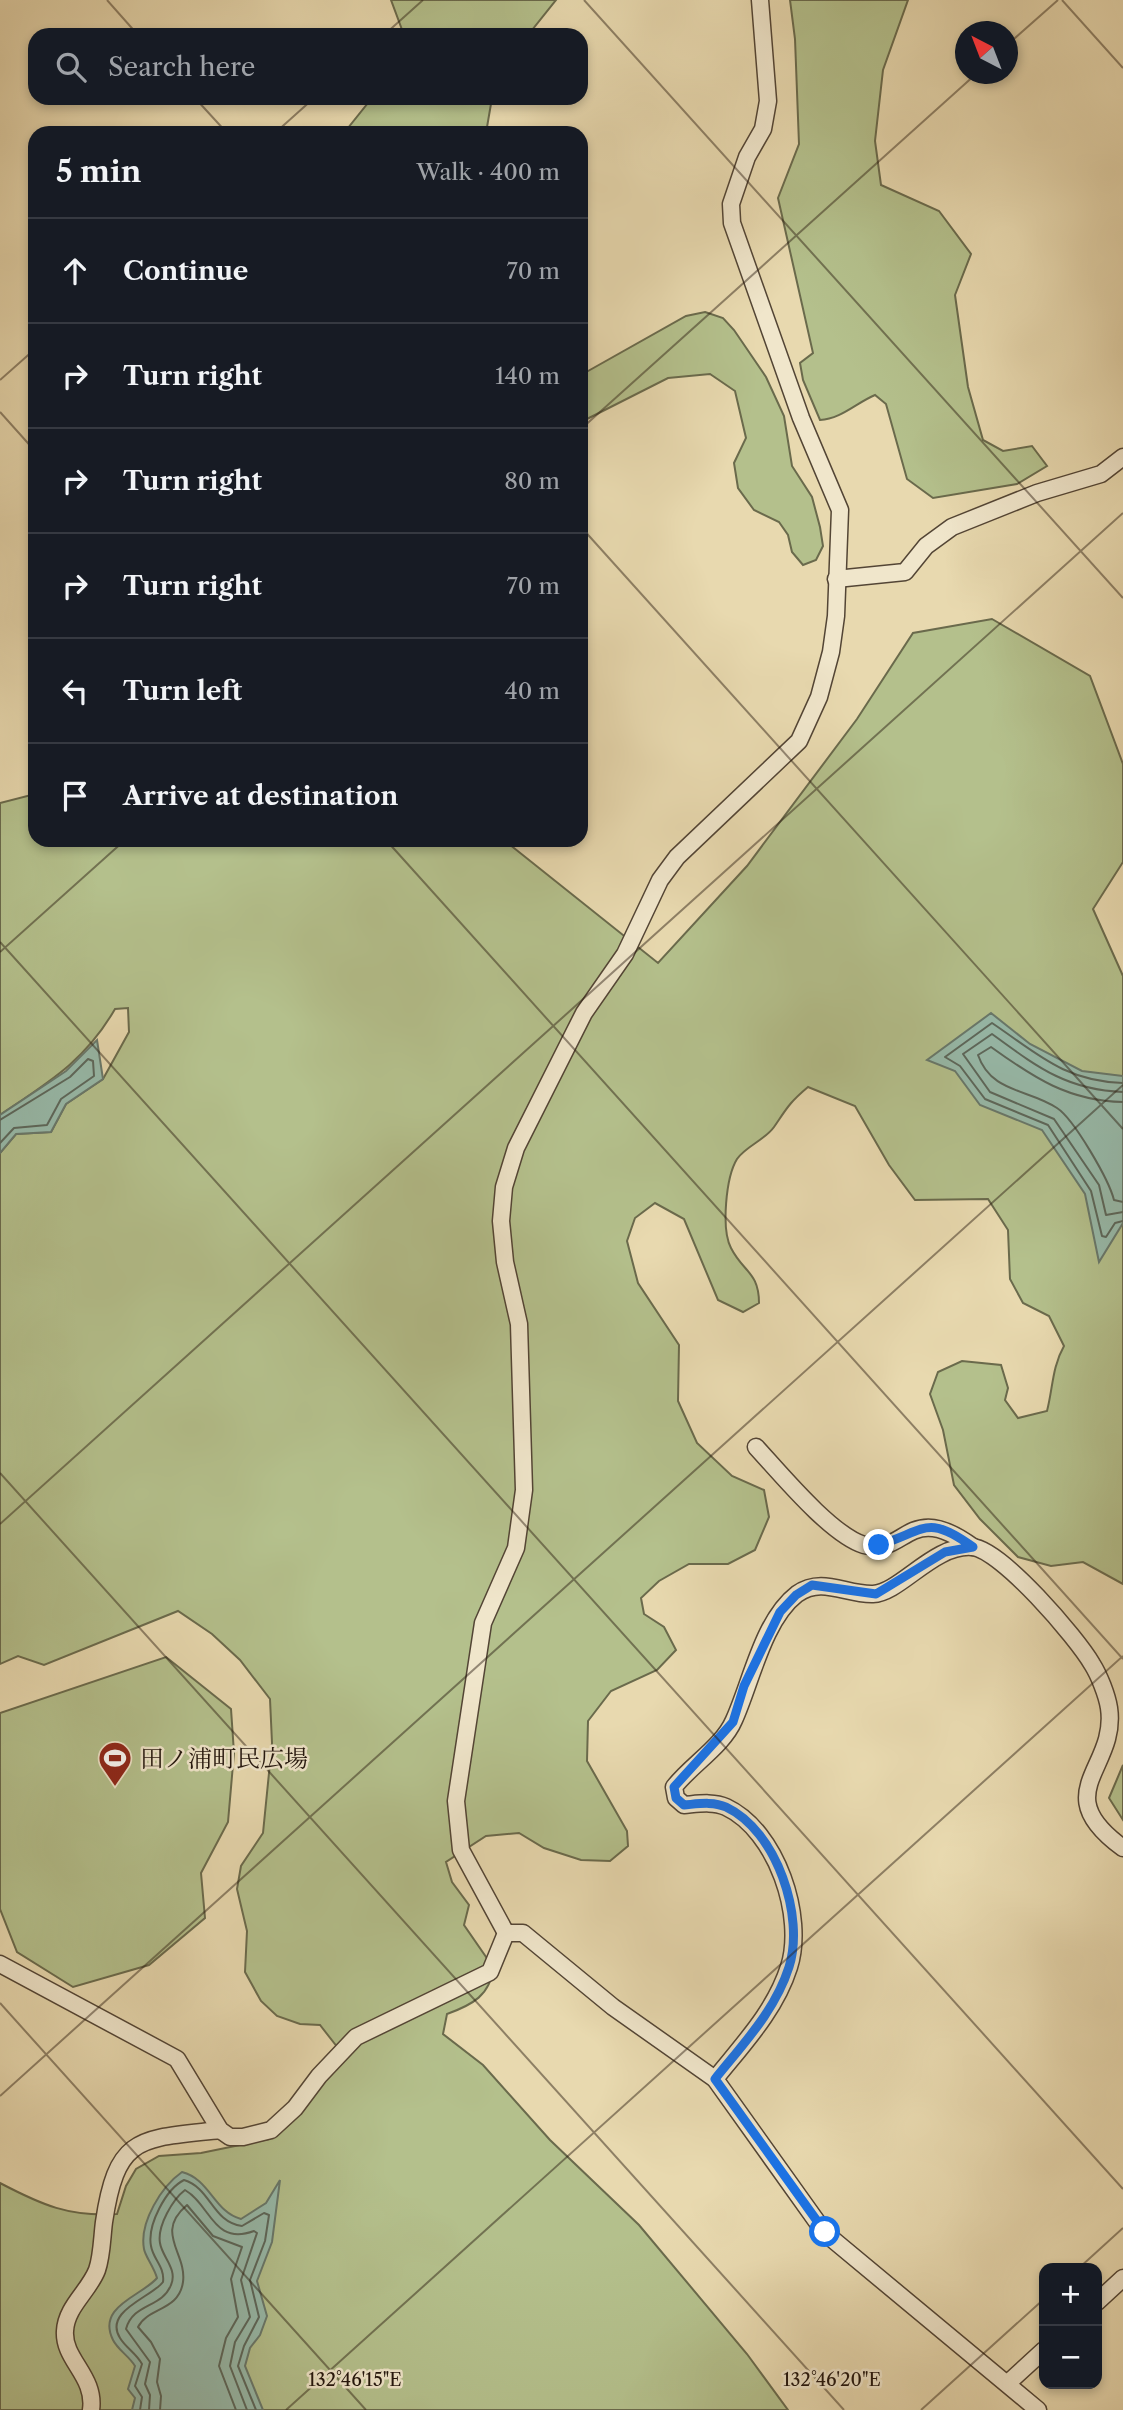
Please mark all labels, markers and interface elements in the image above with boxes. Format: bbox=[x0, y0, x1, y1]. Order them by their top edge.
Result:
north arrow bbox=[955, 21, 1018, 84]
search box bbox=[28, 28, 588, 105]
icon: search bbox=[52, 48, 90, 86]
text: Search here bbox=[108, 51, 255, 83]
text: 5 min bbox=[56, 153, 141, 190]
text: Walk · 400 m bbox=[416, 158, 560, 186]
icon: ahead bbox=[56, 252, 94, 290]
text: Continue bbox=[123, 255, 248, 287]
text: 70 m bbox=[507, 257, 560, 285]
icon: right bbox=[56, 357, 94, 395]
text: Turn right bbox=[123, 360, 262, 392]
text: 140 m bbox=[495, 362, 560, 390]
icon: right bbox=[56, 462, 94, 500]
text: Turn right bbox=[123, 465, 262, 497]
text: 80 m bbox=[504, 467, 560, 495]
icon: right bbox=[56, 567, 94, 605]
text: Turn right bbox=[123, 570, 262, 602]
text: 70 m bbox=[507, 572, 560, 600]
icon: left bbox=[56, 672, 94, 710]
text: Turn left bbox=[123, 675, 242, 707]
text: 40 m bbox=[505, 677, 560, 705]
icon: arrive bbox=[56, 777, 94, 815]
text: Arrive at destination bbox=[123, 780, 398, 812]
route end bbox=[863, 1529, 894, 1560]
sports icon: 田ノ浦町民広場 bbox=[96, 1739, 134, 1788]
place label: 田ノ浦町民広場 bbox=[140, 1744, 308, 1773]
route start bbox=[809, 2216, 840, 2247]
map controls bbox=[1039, 2263, 1102, 2389]
button: + bbox=[1039, 2263, 1102, 2326]
button: − bbox=[1039, 2326, 1102, 2389]
text: 132°46'15"E bbox=[308, 2369, 402, 2391]
text: 132°46'20"E bbox=[783, 2369, 881, 2391]

